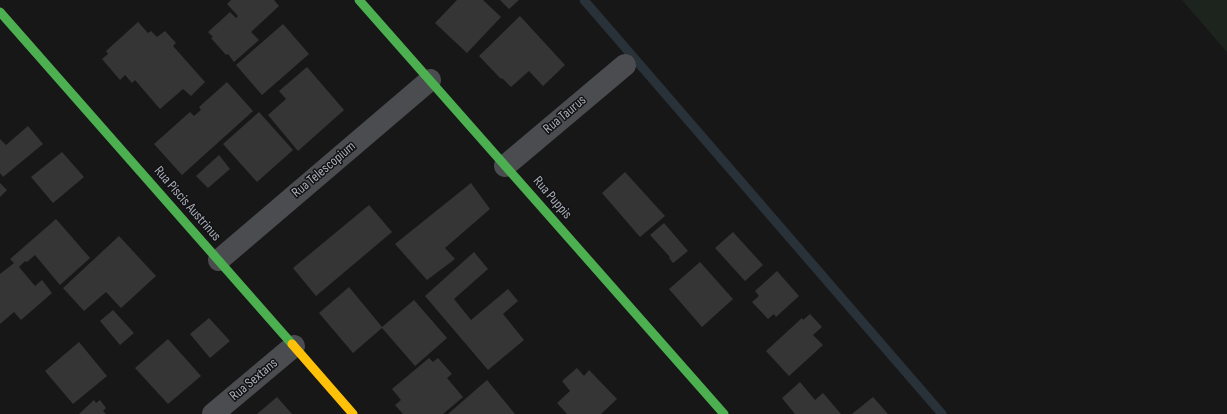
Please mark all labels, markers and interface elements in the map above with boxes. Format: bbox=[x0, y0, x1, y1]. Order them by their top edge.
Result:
street label: Rua Taurus bbox=[540, 92, 590, 138]
street label: Rua Telescopium bbox=[289, 138, 359, 202]
street label: Rua Piscis Austrinus bbox=[150, 163, 224, 245]
street label: Rua Puppis bbox=[529, 173, 575, 223]
street label: Rua Sextans bbox=[227, 355, 281, 405]

